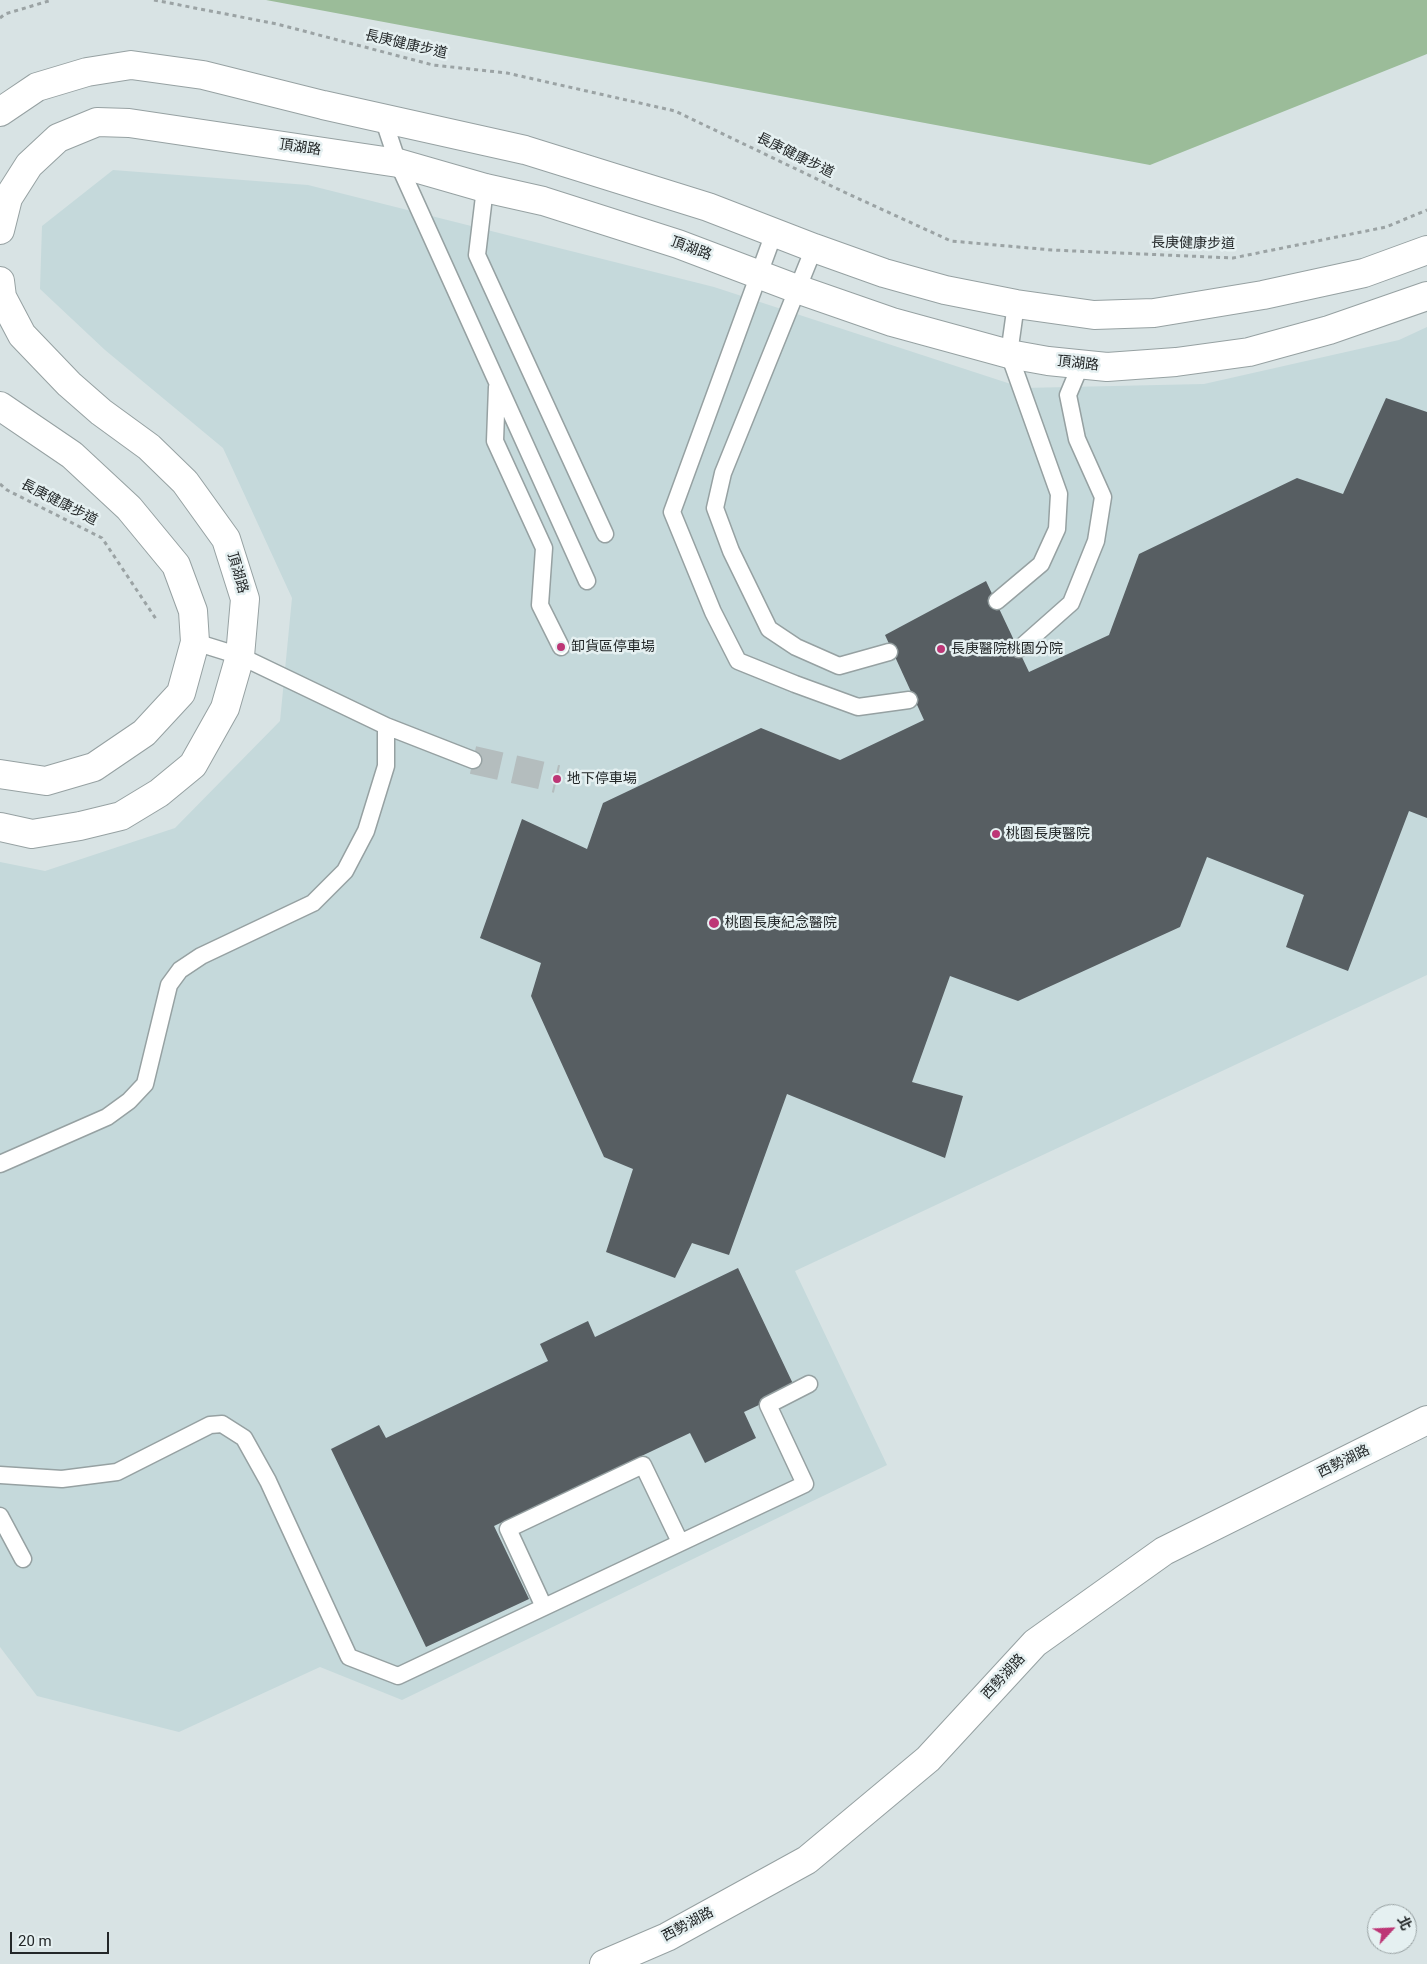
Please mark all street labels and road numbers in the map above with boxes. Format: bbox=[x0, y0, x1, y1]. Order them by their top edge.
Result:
street label: 長庚健康步道 bbox=[363, 27, 449, 63]
street label: 長庚健康步道 bbox=[754, 130, 836, 182]
street label: 頂湖路 bbox=[278, 137, 322, 159]
street label: 頂湖路 bbox=[668, 234, 714, 264]
street label: 長庚健康步道 bbox=[1151, 235, 1235, 253]
street label: 頂湖路 bbox=[1056, 353, 1100, 375]
street label: 長庚健康步道 bbox=[18, 476, 100, 530]
street label: 頂湖路 bbox=[223, 550, 251, 596]
street label: 西勢湖路 bbox=[1315, 1442, 1373, 1482]
street label: 西勢湖路 bbox=[979, 1651, 1029, 1703]
street label: 西勢湖路 bbox=[659, 1904, 717, 1946]

